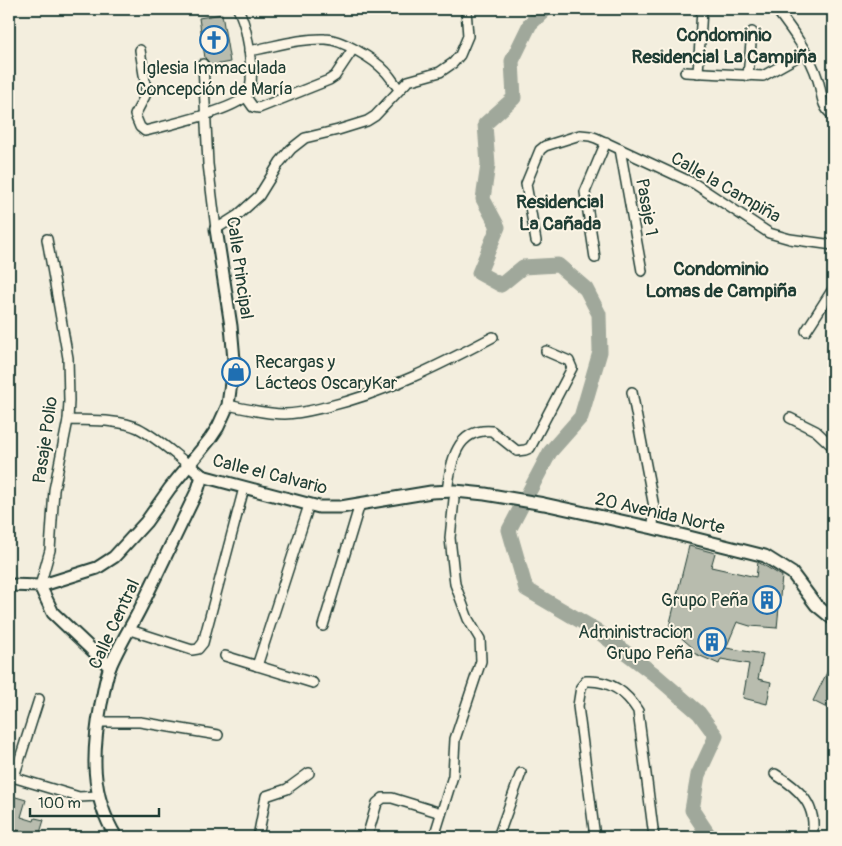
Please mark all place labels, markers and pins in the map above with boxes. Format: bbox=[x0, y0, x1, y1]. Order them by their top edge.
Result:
church icon: Iglesia Immaculada Concepción de María bbox=[199, 25, 229, 55]
place label: Iglesia Immaculada Concepción de María bbox=[136, 57, 292, 101]
place label: Recargas y Lácteos OscaryKar bbox=[255, 351, 398, 395]
shop icon: Recargas y Lácteos OscaryKar bbox=[221, 357, 251, 387]
building icon: Grupo Peña bbox=[752, 585, 782, 615]
place label: Grupo Peña bbox=[661, 589, 748, 612]
place label: Administracion Grupo Peña bbox=[578, 621, 693, 665]
building icon: Administracion Grupo Peña bbox=[697, 627, 727, 657]

